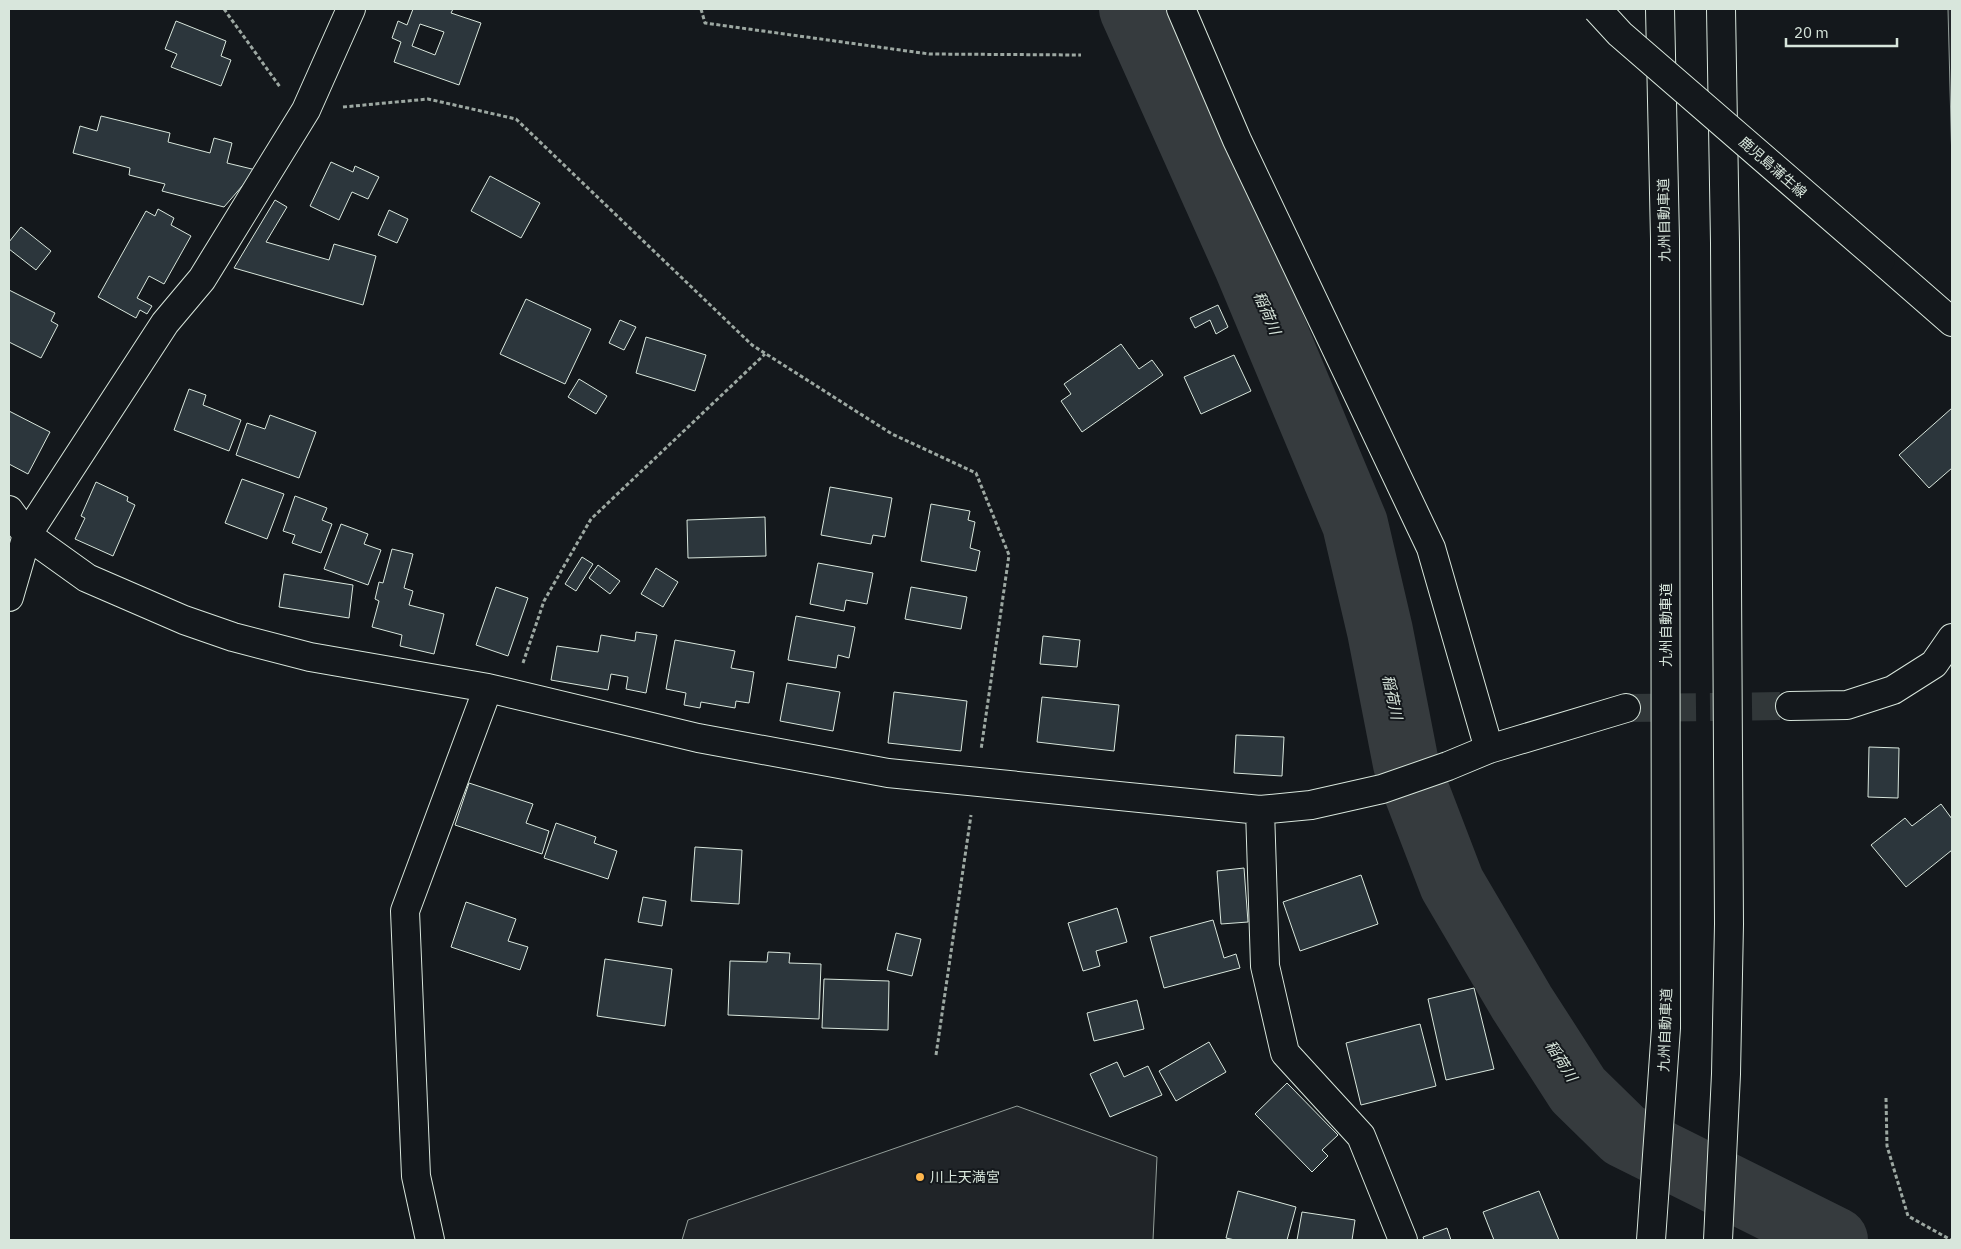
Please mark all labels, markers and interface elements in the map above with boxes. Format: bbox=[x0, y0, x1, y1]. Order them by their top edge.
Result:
scale bar bbox=[1786, 15, 1897, 47]
text: 20 m bbox=[1794, 23, 1829, 42]
street label: 鹿児島蒲生線 bbox=[1735, 133, 1811, 201]
street label: 九州自動車道 bbox=[1654, 178, 1674, 262]
water label: 稲荷川 bbox=[1250, 288, 1286, 339]
street label: 九州自動車道 bbox=[1657, 583, 1675, 667]
water label: 稲荷川 bbox=[1379, 673, 1407, 723]
street label: 九州自動車道 bbox=[1655, 988, 1675, 1072]
water label: 稲荷川 bbox=[1541, 1037, 1582, 1087]
place label: 川上天満宮 bbox=[930, 1168, 1000, 1186]
marker: 川上天満宮 bbox=[914, 1171, 926, 1183]

